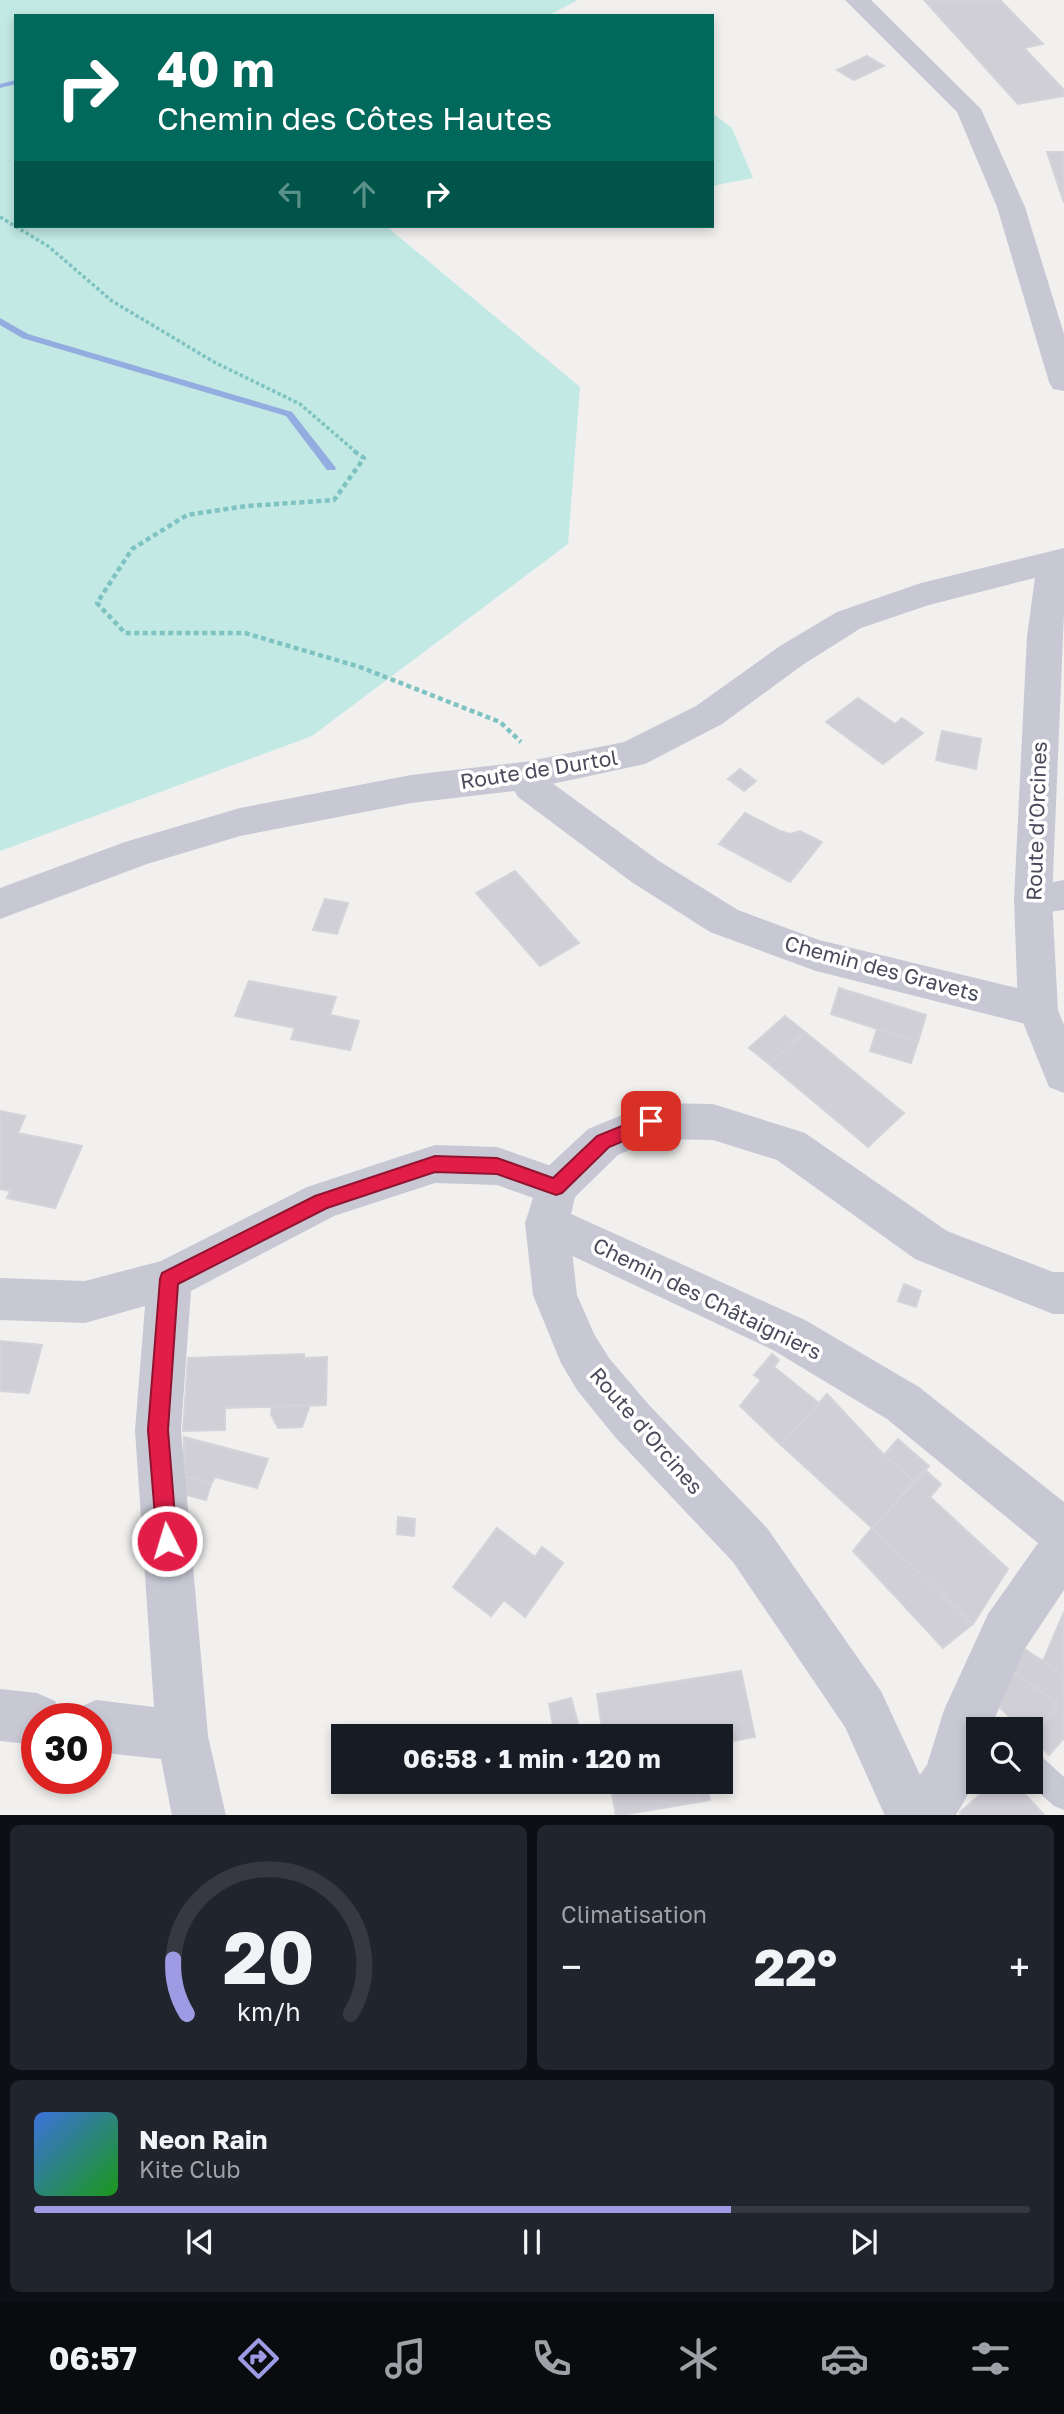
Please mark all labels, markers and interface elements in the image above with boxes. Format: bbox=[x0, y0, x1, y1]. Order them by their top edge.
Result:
text: 40 m bbox=[157, 39, 275, 98]
icon: right bbox=[42, 42, 133, 133]
text: Chemin des Côtes Hautes bbox=[157, 99, 552, 137]
icon: left bbox=[272, 175, 310, 213]
icon: ahead bbox=[345, 175, 383, 213]
icon: right bbox=[418, 175, 456, 213]
street label: Route d'Orcines bbox=[1020, 741, 1052, 901]
street label: Route de Durtol bbox=[458, 744, 620, 794]
street label: Chemin des Gravets bbox=[782, 930, 982, 1007]
pin bbox=[621, 1091, 681, 1151]
icon: arrive bbox=[632, 1102, 670, 1140]
street label: Chemin des Châtaigniers bbox=[589, 1231, 826, 1365]
street label: Route d'Orcines bbox=[585, 1362, 709, 1499]
position arrow bbox=[130, 1504, 204, 1578]
speed limit sign: 30 bbox=[21, 1703, 112, 1794]
map controls bbox=[966, 1717, 1043, 1794]
button: search bbox=[966, 1717, 1043, 1794]
text: 06:58 · 1 min · 120 m bbox=[403, 1743, 661, 1774]
text: Climatisation bbox=[561, 1900, 707, 1928]
text: 20 bbox=[223, 1913, 314, 2000]
text: 22° bbox=[754, 1935, 837, 1997]
text: − bbox=[561, 1944, 582, 1989]
text: + bbox=[1009, 1944, 1030, 1989]
text: km/h bbox=[237, 1995, 300, 2026]
text: Neon Rain bbox=[139, 2124, 268, 2155]
text: Kite Club bbox=[139, 2155, 240, 2183]
icon: previous bbox=[181, 2223, 219, 2261]
icon: pause bbox=[513, 2223, 551, 2261]
icon: next bbox=[845, 2223, 883, 2261]
icon: directions bbox=[234, 2334, 283, 2383]
icon: music bbox=[381, 2334, 430, 2383]
icon: phone bbox=[527, 2334, 576, 2383]
icon: climate bbox=[674, 2334, 723, 2383]
icon: car bbox=[820, 2334, 869, 2383]
icon: filters bbox=[966, 2334, 1015, 2383]
text: 06:57 bbox=[49, 2339, 137, 2377]

